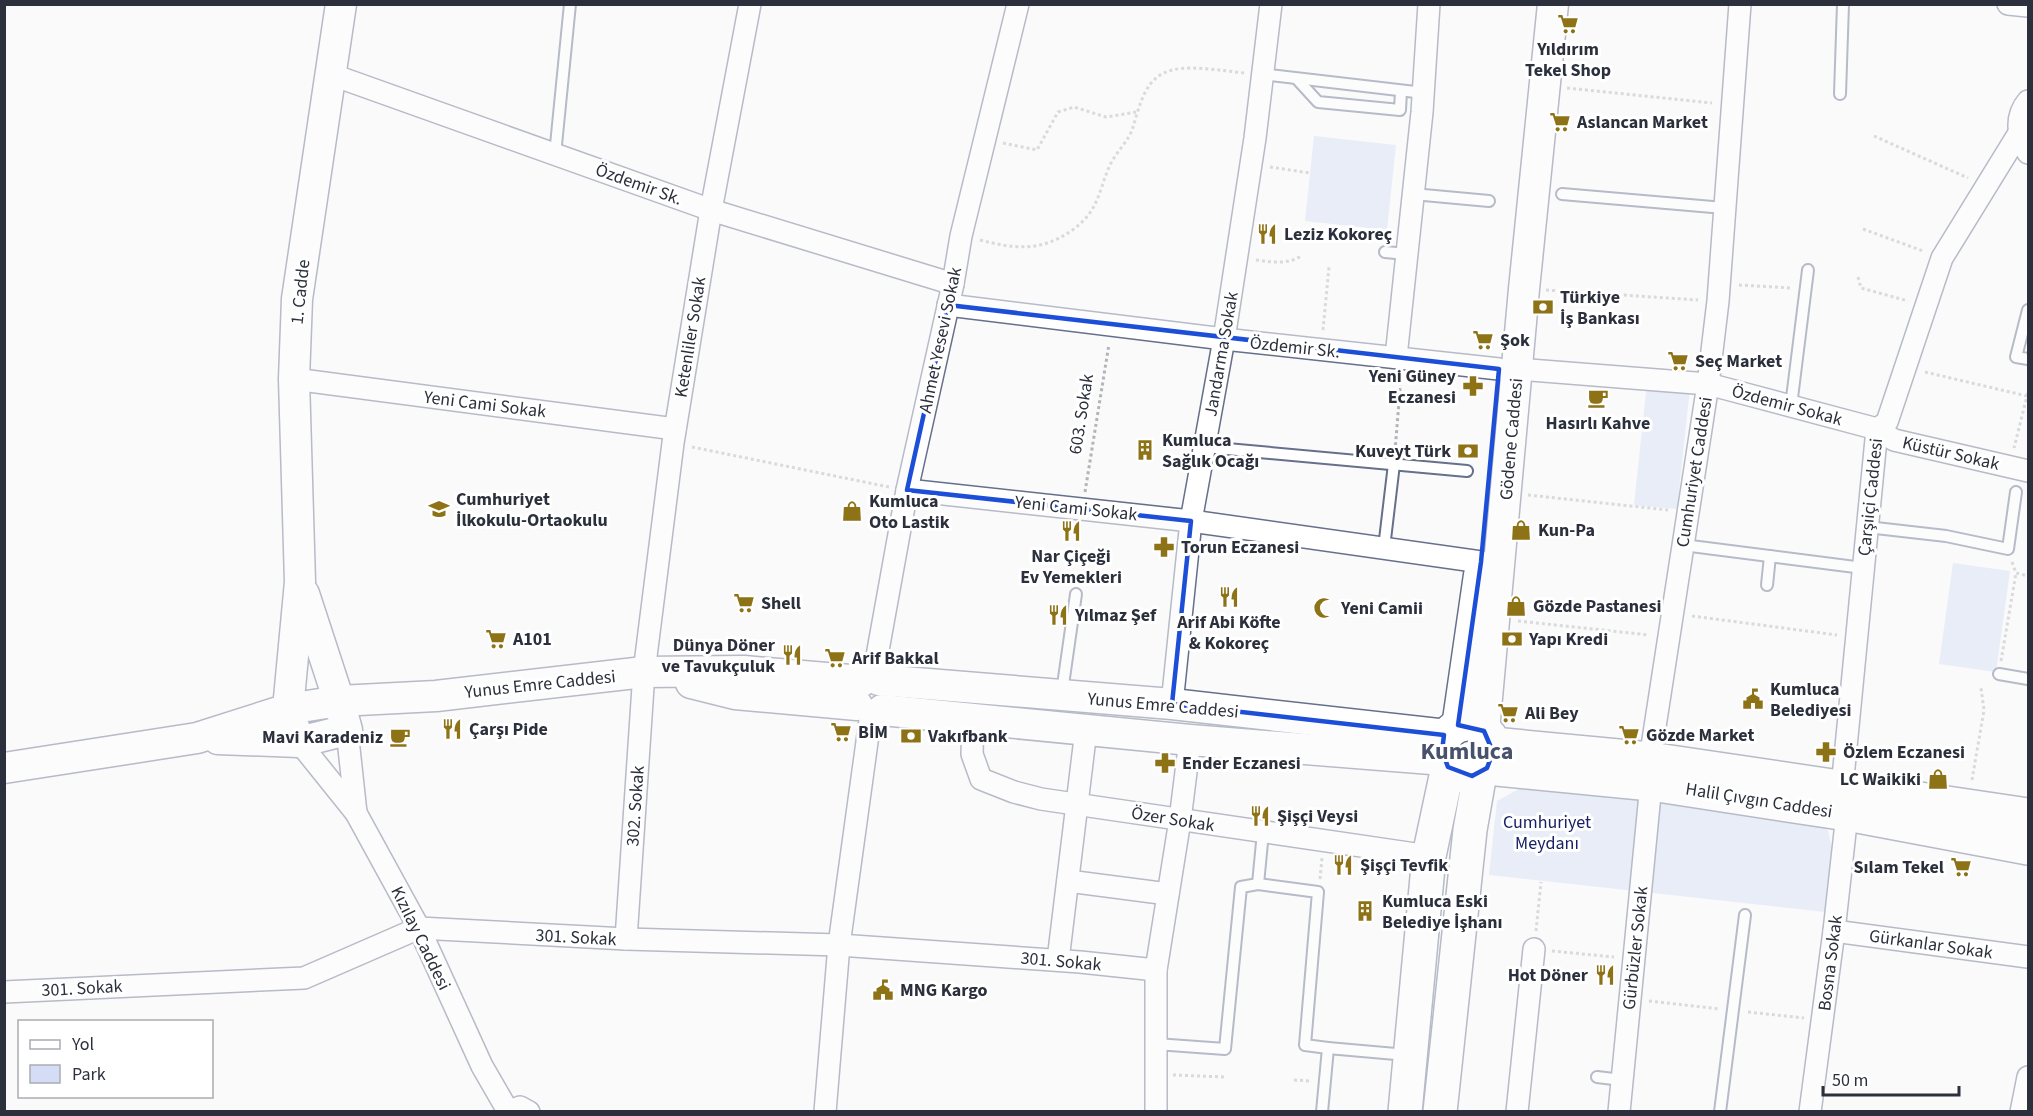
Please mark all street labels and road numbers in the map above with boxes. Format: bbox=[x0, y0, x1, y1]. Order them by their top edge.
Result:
street label: Özdemir Sk. bbox=[592, 157, 686, 212]
street label: 1. Cadde bbox=[285, 258, 316, 326]
street label: Ahmet Yesevi Sokak bbox=[913, 265, 968, 415]
street label: Ketenliler Sokak bbox=[669, 275, 712, 399]
street label: Jandarma Sokak bbox=[1198, 290, 1245, 419]
street label: Özdemir Sk. bbox=[1249, 330, 1341, 365]
street label: 603. Sokak bbox=[1063, 372, 1100, 456]
street label: Gödene Caddesi bbox=[1494, 377, 1529, 501]
street label: Özdemir Sokak bbox=[1729, 379, 1845, 432]
street label: Yeni Cami Sokak bbox=[421, 384, 548, 424]
street label: Cumhuriyet Caddesi bbox=[1670, 395, 1719, 549]
street label: Küstür Sokak bbox=[1900, 430, 2002, 477]
street label: Çarşıiçi Caddesi bbox=[1852, 437, 1889, 557]
street label: Yeni Cami Sokak bbox=[1012, 490, 1139, 527]
street label: Yunus Emre Caddesi bbox=[462, 664, 617, 705]
street label: Yunus Emre Caddesi bbox=[1085, 686, 1240, 725]
street label: 302. Sokak bbox=[620, 765, 651, 847]
street label: Halil Çıvgın Caddesi bbox=[1684, 777, 1834, 824]
street label: Özer Sokak bbox=[1129, 801, 1217, 838]
street label: Kızılay Caddesi bbox=[385, 882, 457, 994]
street label: Gürbüzler Sokak bbox=[1617, 885, 1654, 1011]
street label: Bosna Sokak bbox=[1812, 914, 1849, 1012]
street label: 301. Sokak bbox=[535, 923, 617, 952]
street label: Gürkanlar Sokak bbox=[1868, 923, 1994, 966]
street label: 301. Sokak bbox=[1020, 946, 1102, 977]
street label: 301. Sokak bbox=[41, 974, 123, 1003]

